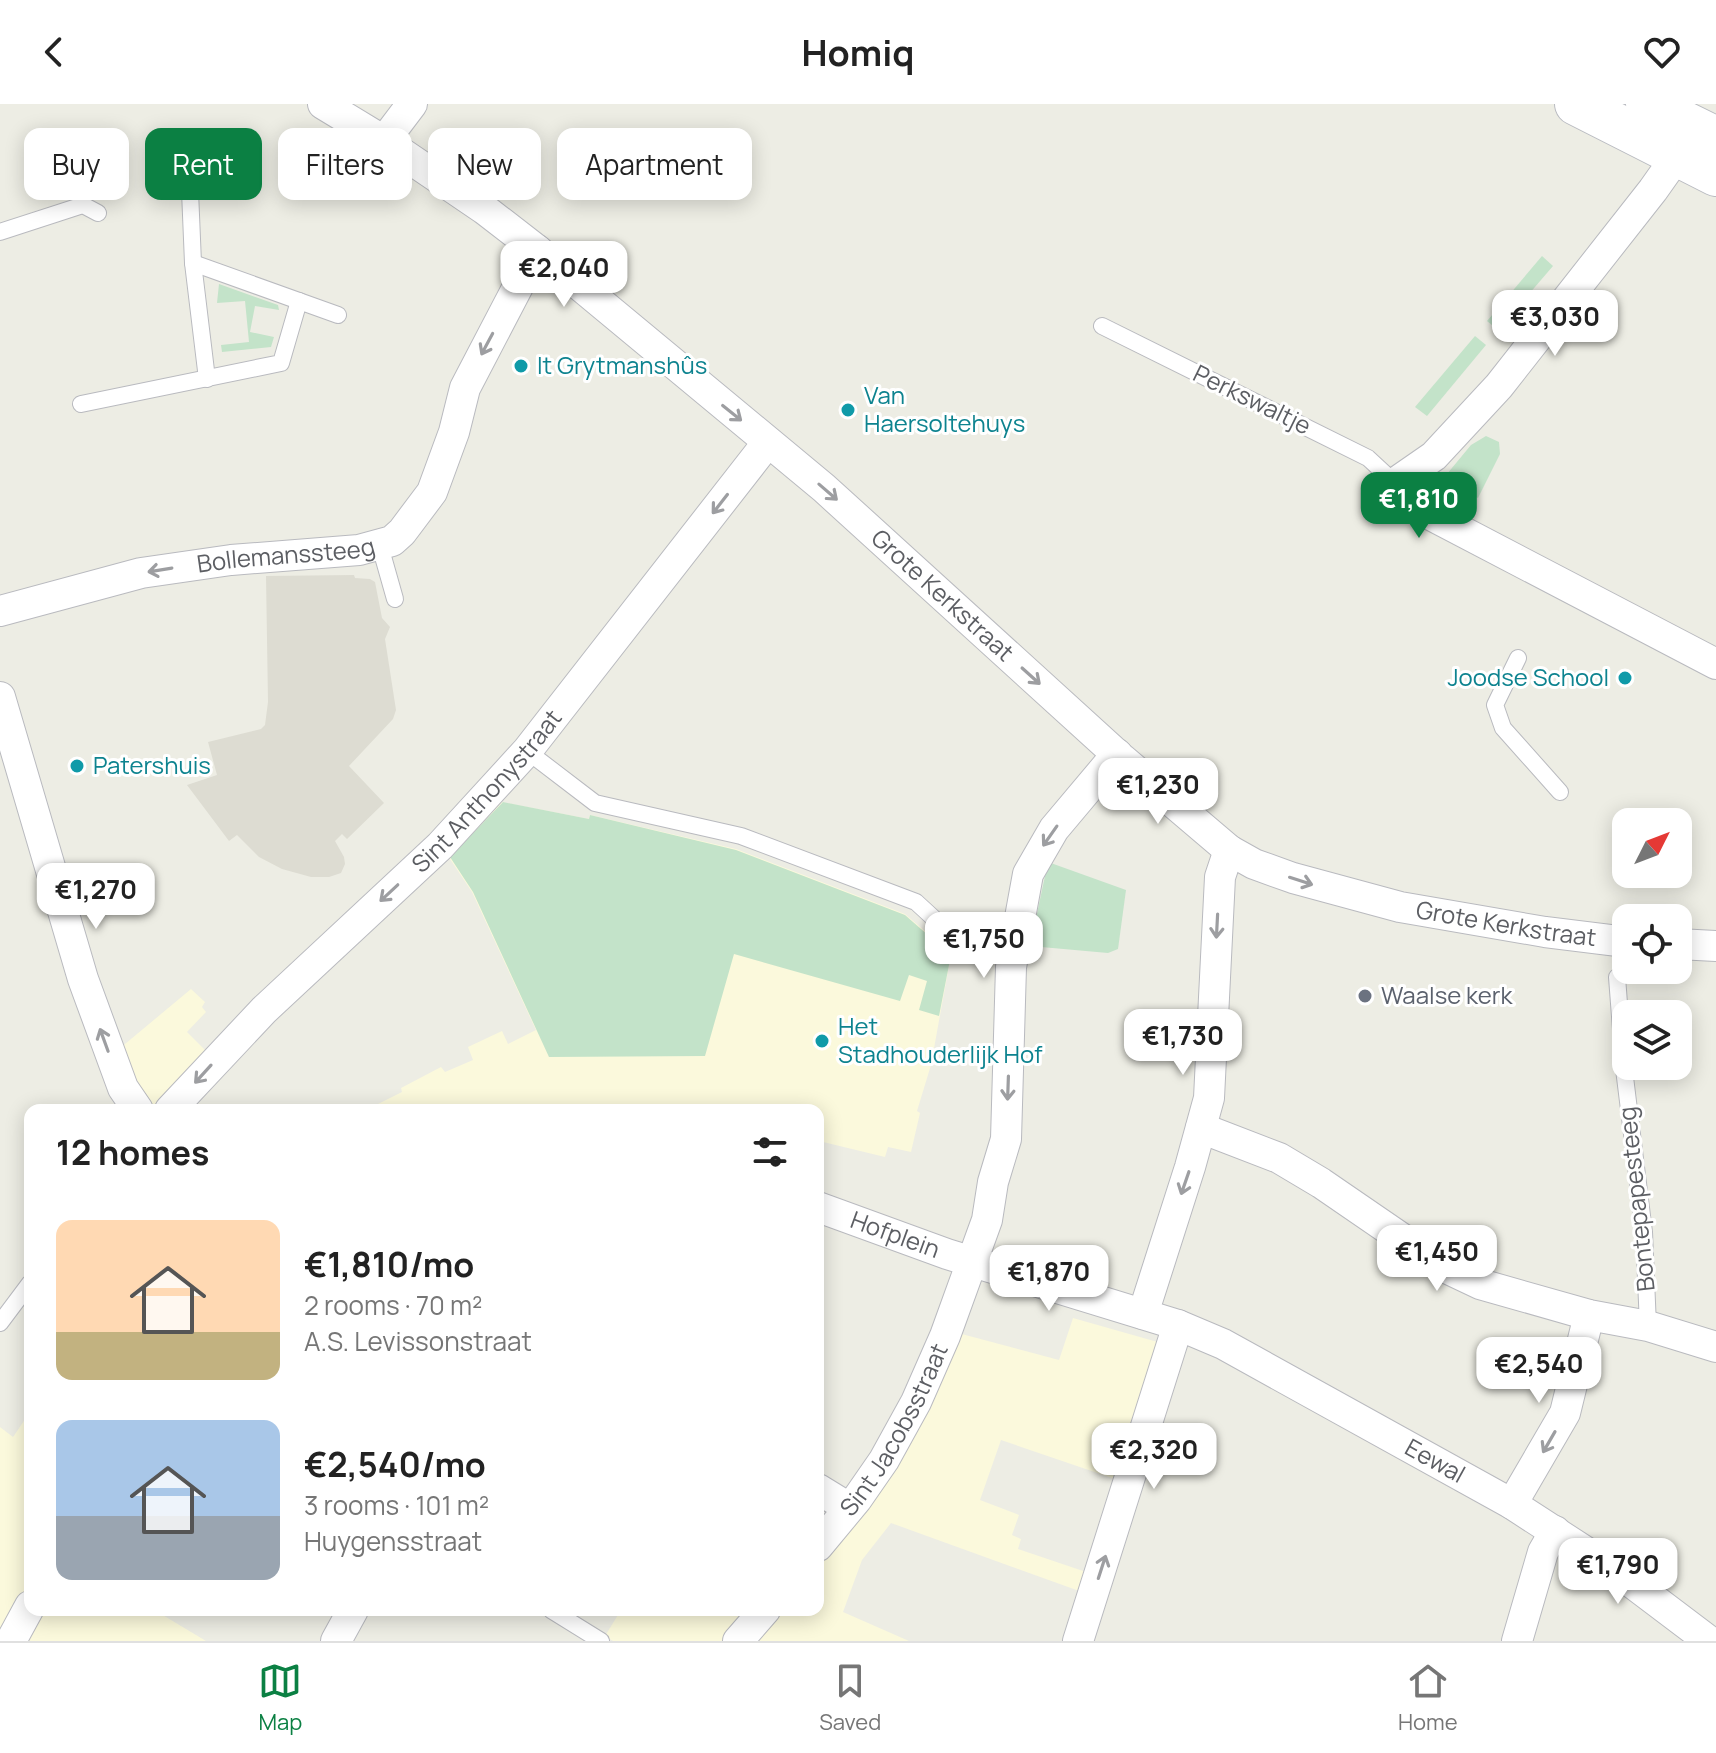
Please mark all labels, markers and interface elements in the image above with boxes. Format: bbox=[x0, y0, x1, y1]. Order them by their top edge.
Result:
text: Homiq bbox=[802, 28, 914, 77]
icon: back bbox=[32, 30, 76, 74]
icon: heart bbox=[1640, 30, 1684, 74]
chip: Buy bbox=[24, 128, 129, 200]
chip: Rent bbox=[145, 128, 262, 200]
chip: Filters bbox=[278, 128, 412, 200]
chip: New bbox=[428, 128, 541, 200]
chip: Apartment bbox=[557, 128, 752, 200]
pin: €2,040 bbox=[499, 241, 629, 309]
text: €2,040 bbox=[518, 249, 610, 285]
pin: €3,030 bbox=[1490, 290, 1620, 358]
text: €3,030 bbox=[1510, 298, 1600, 334]
one-way arrow bbox=[478, 331, 494, 355]
place label: It Grytmanshûs bbox=[537, 348, 707, 381]
street label: Perkswaltje bbox=[1188, 356, 1317, 441]
marker: It Grytmanshûs bbox=[512, 357, 530, 375]
place label: Van Haersoltehuys bbox=[864, 378, 1025, 439]
marker: Van Haersoltehuys bbox=[839, 401, 857, 419]
one-way arrow bbox=[721, 404, 742, 422]
pin: €1,810 bbox=[1354, 472, 1484, 540]
text: €1,810 bbox=[1379, 480, 1459, 516]
one-way arrow bbox=[818, 483, 838, 501]
one-way arrow bbox=[712, 493, 729, 514]
street label: Grote Kerkstraat bbox=[865, 521, 1022, 668]
street label: Bollemanssteeg bbox=[195, 528, 378, 580]
one-way arrow bbox=[148, 563, 174, 578]
place label: Joodse School bbox=[1448, 660, 1609, 693]
one-way arrow bbox=[1021, 667, 1041, 685]
marker: Joodse School bbox=[1616, 669, 1634, 687]
street label: Sint Anthonystraat bbox=[404, 702, 569, 879]
place label: Patershuis bbox=[93, 748, 211, 781]
marker: Patershuis bbox=[68, 757, 86, 775]
pin: €1,230 bbox=[1093, 758, 1223, 826]
text: €1,230 bbox=[1116, 766, 1200, 802]
north arrow bbox=[1612, 808, 1692, 888]
map controls bbox=[1612, 808, 1692, 1080]
one-way arrow bbox=[1042, 825, 1058, 847]
pin: €1,270 bbox=[31, 863, 161, 931]
text: €1,270 bbox=[55, 871, 137, 907]
one-way arrow bbox=[1288, 874, 1313, 889]
one-way arrow bbox=[379, 884, 399, 903]
street label: Grote Kerkstraat bbox=[1414, 892, 1598, 953]
button: locate bbox=[1612, 904, 1692, 984]
pin: €1,750 bbox=[919, 912, 1049, 980]
one-way arrow bbox=[1209, 912, 1224, 939]
text: €1,750 bbox=[943, 920, 1025, 956]
place label: Waalse kerk bbox=[1381, 978, 1513, 1011]
marker: Waalse kerk bbox=[1356, 987, 1374, 1005]
button: layers bbox=[1612, 1000, 1692, 1080]
place label: Het Stadhouderlijk Hof bbox=[838, 1009, 1043, 1070]
pin: €1,730 bbox=[1118, 1009, 1248, 1077]
text: €1,730 bbox=[1142, 1017, 1224, 1053]
one-way arrow bbox=[96, 1028, 110, 1053]
marker: Het Stadhouderlijk Hof bbox=[813, 1032, 831, 1050]
one-way arrow bbox=[194, 1064, 212, 1084]
one-way arrow bbox=[1000, 1074, 1015, 1101]
street label: Bontepapesteeg bbox=[1609, 1105, 1662, 1293]
text: 12 homes bbox=[56, 1129, 209, 1175]
icon: filters bbox=[748, 1130, 792, 1174]
one-way arrow bbox=[1176, 1170, 1191, 1195]
street label: Hofplein bbox=[846, 1202, 945, 1265]
pin: €1,450 bbox=[1372, 1225, 1502, 1293]
text: €1,450 bbox=[1395, 1233, 1479, 1269]
text: €1,810/mo bbox=[304, 1241, 474, 1287]
pin: €1,870 bbox=[984, 1245, 1114, 1313]
icon: home bbox=[120, 1252, 216, 1348]
text: €1,870 bbox=[1008, 1253, 1090, 1289]
text: 2 rooms · 70 m² bbox=[304, 1287, 482, 1323]
text: A.S. Levissonstraat bbox=[304, 1323, 532, 1359]
pin: €2,540 bbox=[1474, 1337, 1604, 1405]
street label: Sint Jacobsstraat bbox=[832, 1338, 955, 1523]
text: €2,540 bbox=[1494, 1345, 1584, 1381]
pin: €2,320 bbox=[1089, 1423, 1219, 1491]
street label: Eewal bbox=[1400, 1430, 1472, 1490]
one-way arrow bbox=[1540, 1430, 1556, 1453]
text: €2,320 bbox=[1110, 1431, 1198, 1467]
text: €2,540/mo bbox=[304, 1441, 486, 1487]
icon: home bbox=[120, 1452, 216, 1548]
text: 3 rooms · 101 m² bbox=[304, 1487, 489, 1523]
text: Huygensstraat bbox=[304, 1523, 482, 1559]
pin: €1,790 bbox=[1553, 1538, 1683, 1606]
text: €1,790 bbox=[1576, 1546, 1660, 1582]
one-way arrow bbox=[1095, 1554, 1110, 1579]
tab: Map bbox=[258, 1659, 302, 1737]
tab: Saved bbox=[819, 1659, 881, 1737]
tab: Home bbox=[1398, 1659, 1458, 1737]

